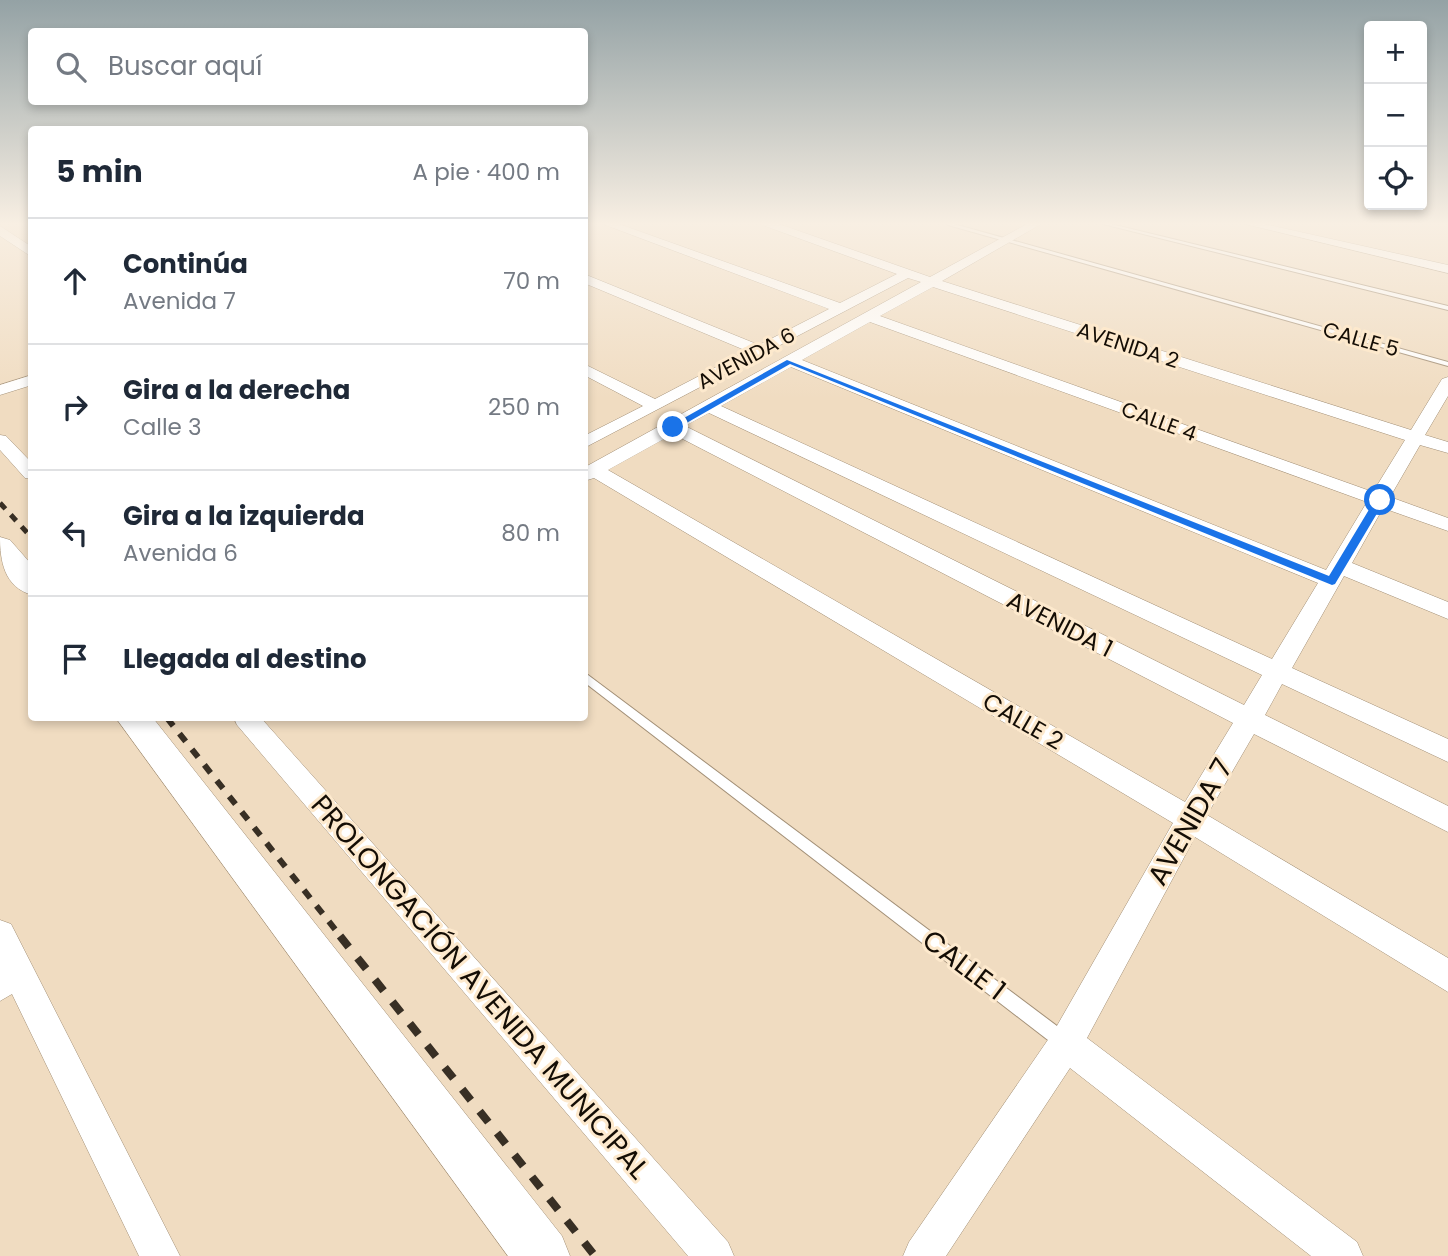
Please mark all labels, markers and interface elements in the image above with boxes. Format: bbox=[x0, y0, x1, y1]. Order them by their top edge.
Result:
map controls bbox=[1364, 21, 1427, 210]
button: + bbox=[1364, 21, 1427, 84]
search box bbox=[28, 28, 588, 105]
icon: search bbox=[52, 48, 90, 86]
text: Buscar aquí bbox=[108, 48, 262, 84]
button: − bbox=[1364, 84, 1427, 147]
button: locate bbox=[1364, 147, 1427, 210]
text: 5 min bbox=[56, 150, 143, 193]
text: A pie · 400 m bbox=[413, 156, 560, 188]
text: Continúa bbox=[123, 246, 248, 282]
icon: ahead bbox=[56, 262, 94, 300]
text: 70 m bbox=[503, 265, 560, 297]
text: Avenida 7 bbox=[123, 285, 236, 317]
street label: CALLE 5 bbox=[1319, 314, 1403, 364]
street label: AVENIDA 2 bbox=[1073, 315, 1183, 375]
street label: AVENIDA 6 bbox=[692, 320, 800, 396]
text: Gira a la derecha bbox=[123, 372, 351, 408]
icon: right bbox=[56, 388, 94, 426]
text: 250 m bbox=[488, 391, 560, 423]
street label: CALLE 4 bbox=[1117, 394, 1201, 448]
text: Calle 3 bbox=[123, 411, 202, 443]
route end bbox=[657, 411, 688, 442]
route start bbox=[1364, 484, 1395, 515]
text: Gira a la izquierda bbox=[123, 498, 365, 534]
icon: left bbox=[56, 514, 94, 552]
text: 80 m bbox=[501, 517, 560, 549]
text: Avenida 6 bbox=[123, 537, 238, 569]
street label: AVENIDA 1 bbox=[1001, 583, 1119, 665]
icon: arrive bbox=[56, 640, 94, 678]
text: Llegada al destino bbox=[123, 641, 367, 677]
street label: CALLE 2 bbox=[977, 685, 1069, 757]
street label: AVENIDA 7 bbox=[1138, 752, 1242, 892]
street label: PROLONGACIÓN AVENIDA MUNICIPAL bbox=[302, 786, 658, 1188]
street label: CALLE 1 bbox=[914, 921, 1014, 1009]

